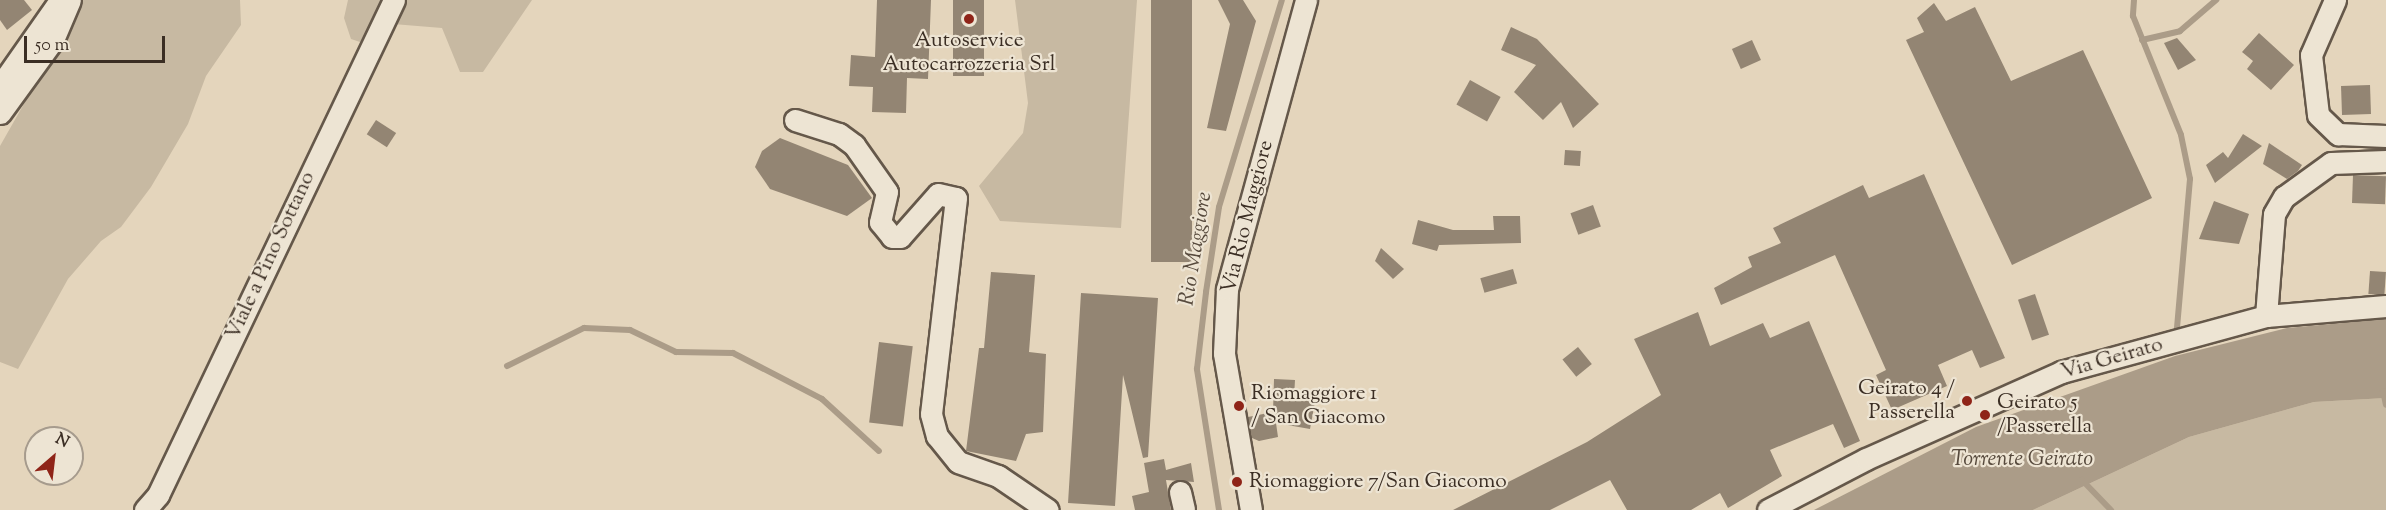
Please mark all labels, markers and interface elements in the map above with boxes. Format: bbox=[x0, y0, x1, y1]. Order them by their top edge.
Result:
marker: Autoservice Autocarrozzeria Srl bbox=[962, 12, 976, 26]
scale bar bbox=[27, 24, 168, 62]
place label: Autoservice Autocarrozzeria Srl bbox=[882, 28, 1056, 78]
text: 50 m bbox=[35, 33, 69, 59]
street label: Via Rio Maggiore bbox=[1217, 138, 1279, 296]
street label: Viale a Pino Sottano bbox=[221, 168, 321, 344]
water label: Rio Maggiore bbox=[1175, 190, 1219, 308]
street label: Via Geirato bbox=[2058, 332, 2166, 386]
place label: Geirato 4 / Passerella bbox=[1858, 376, 1955, 426]
place label: Riomaggiore 1 / San Giacomo bbox=[1251, 381, 1385, 431]
place label: Geirato 5 /Passerella bbox=[1997, 390, 2092, 440]
marker: Geirato 4 / Passerella bbox=[1960, 394, 1974, 408]
marker: Riomaggiore 1 / San Giacomo bbox=[1232, 399, 1246, 413]
marker: Geirato 5 /Passerella bbox=[1978, 408, 1992, 422]
north arrow bbox=[24, 426, 84, 486]
text: N bbox=[51, 428, 73, 455]
water label: Torrente Geirato bbox=[1951, 448, 2093, 474]
place label: Riomaggiore 7/San Giacomo bbox=[1249, 469, 1507, 495]
marker: Riomaggiore 7/San Giacomo bbox=[1230, 475, 1244, 489]

